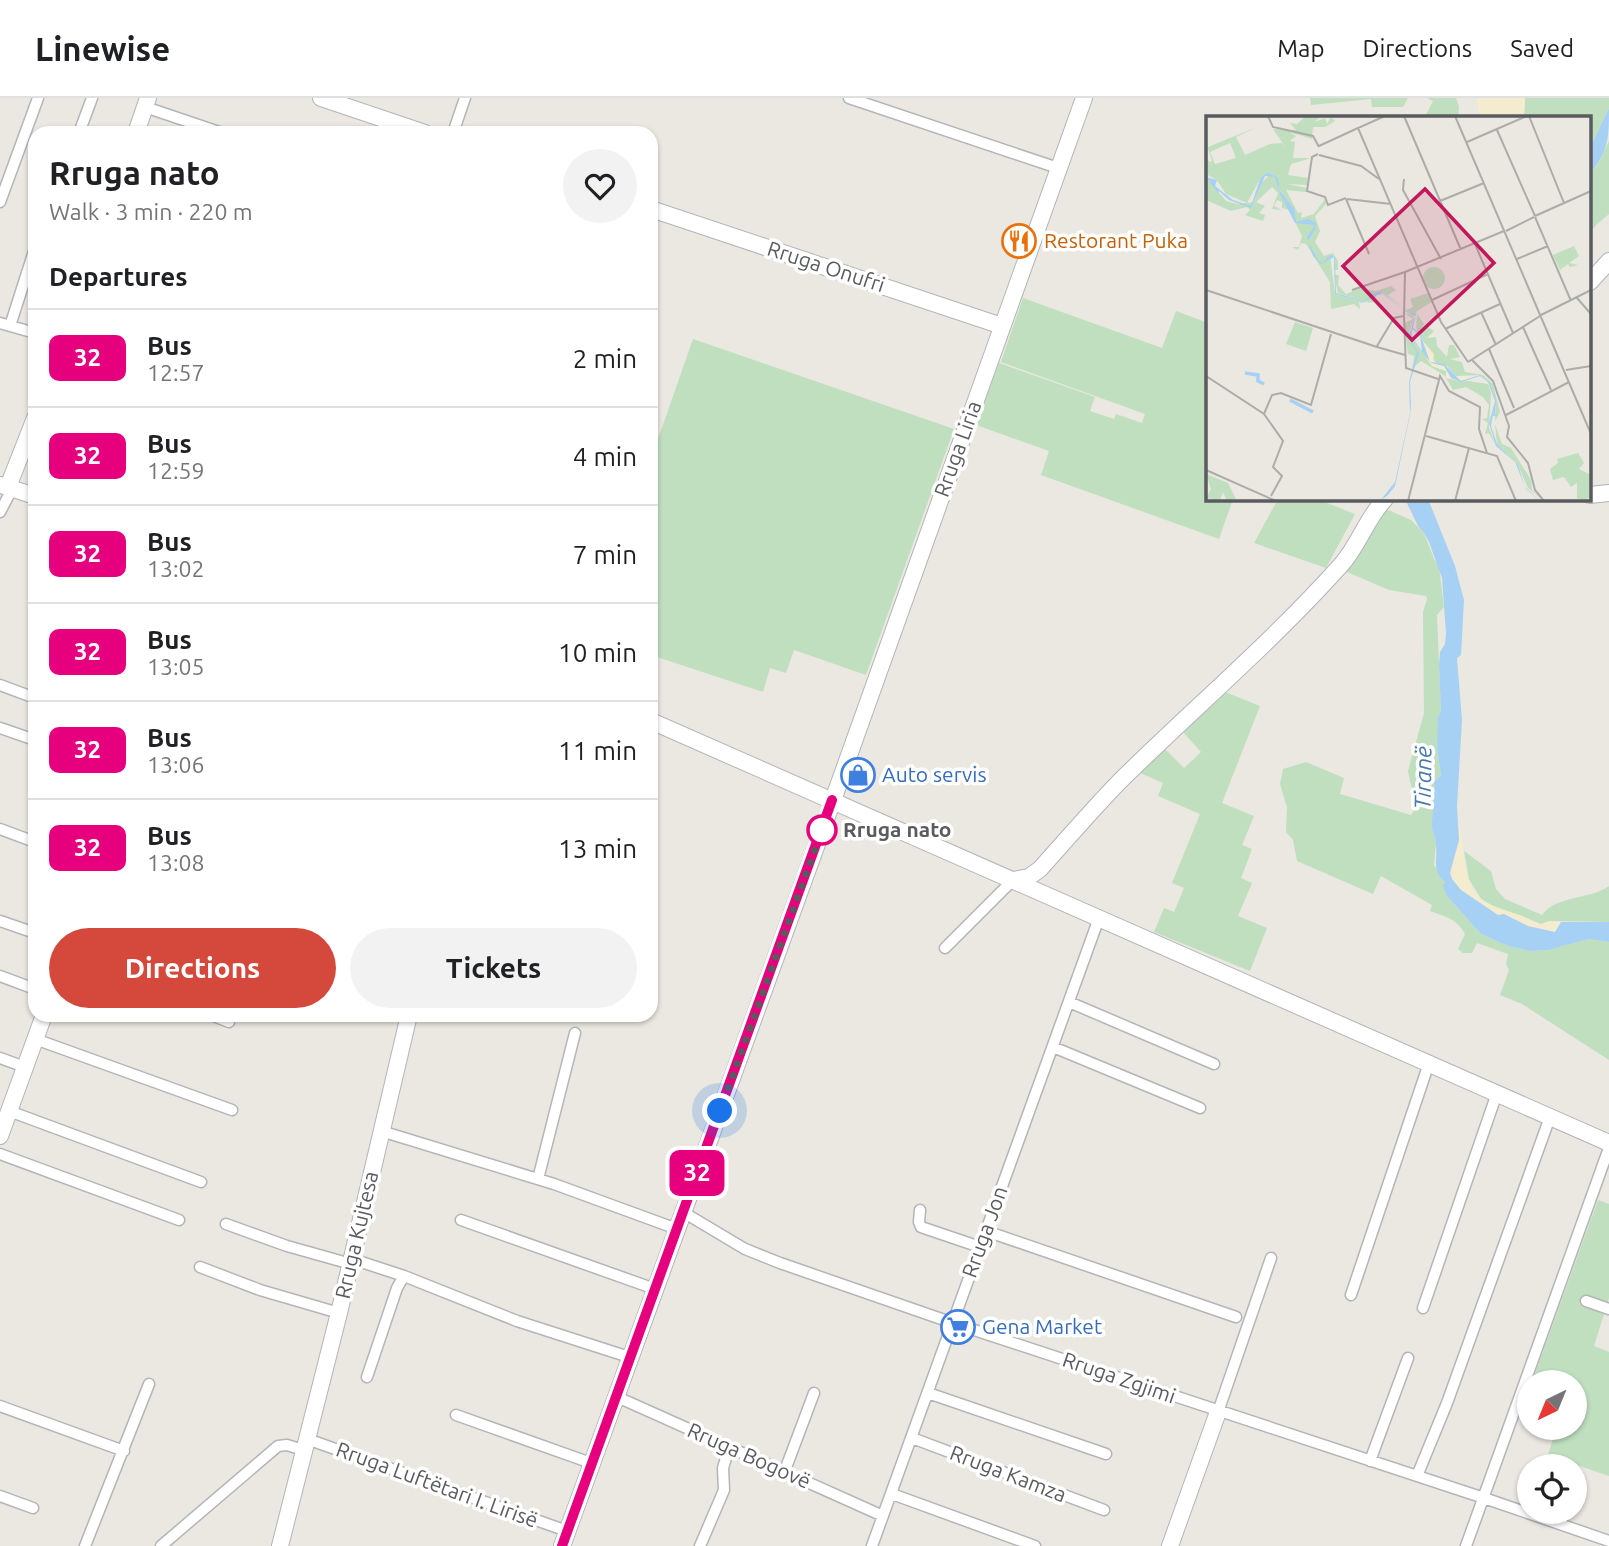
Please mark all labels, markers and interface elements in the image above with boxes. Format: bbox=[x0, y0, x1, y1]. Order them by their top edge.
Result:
text: Linewise bbox=[35, 30, 170, 67]
text: Map bbox=[1277, 35, 1324, 62]
text: Directions bbox=[1362, 35, 1472, 62]
text: Saved bbox=[1510, 35, 1574, 62]
inset map bbox=[1206, 116, 1592, 500]
button: heart bbox=[563, 149, 637, 223]
text: Rruga nato bbox=[49, 154, 220, 191]
text: Walk · 3 min · 220 m bbox=[49, 199, 253, 224]
restaurant icon: Restorant Puka bbox=[1000, 222, 1038, 260]
place label: Restorant Puka bbox=[1044, 228, 1188, 252]
street label: Rruga Onufri bbox=[765, 236, 888, 296]
text: Departures bbox=[49, 262, 187, 291]
text: Bus bbox=[147, 331, 192, 360]
text: 32 bbox=[74, 344, 101, 371]
text: 2 min bbox=[573, 344, 637, 373]
text: 12:57 bbox=[147, 360, 205, 385]
street label: Rruga Liria bbox=[929, 397, 986, 500]
text: Bus bbox=[147, 429, 192, 458]
text: 32 bbox=[74, 442, 101, 469]
text: 4 min bbox=[573, 442, 637, 471]
text: 12:59 bbox=[147, 458, 205, 483]
text: Bus bbox=[147, 527, 192, 556]
text: 32 bbox=[74, 540, 101, 567]
text: 7 min bbox=[573, 540, 637, 569]
text: 13:02 bbox=[147, 556, 205, 581]
text: Bus bbox=[147, 625, 192, 654]
text: 32 bbox=[74, 638, 101, 665]
text: 10 min bbox=[558, 638, 637, 667]
text: 13:05 bbox=[147, 654, 205, 679]
text: Bus bbox=[147, 723, 192, 752]
text: 32 bbox=[74, 736, 101, 763]
text: 11 min bbox=[558, 736, 637, 765]
water label: Tiranë bbox=[1409, 746, 1436, 810]
text: 13:06 bbox=[147, 752, 205, 777]
shop icon: Auto servis bbox=[839, 756, 877, 794]
place label: Auto servis bbox=[882, 762, 987, 786]
marker: Rruga nato bbox=[807, 815, 837, 845]
place label: Rruga nato bbox=[843, 817, 952, 841]
text: Bus bbox=[147, 821, 192, 850]
text: 32 bbox=[74, 834, 101, 861]
text: 13 min bbox=[558, 834, 637, 863]
text: 13:08 bbox=[147, 850, 205, 875]
button: Directions bbox=[49, 928, 336, 1008]
button: Tickets bbox=[350, 928, 637, 1008]
your location bbox=[702, 1093, 737, 1128]
line badge: 32 bbox=[666, 1150, 728, 1196]
text: 32 bbox=[683, 1159, 711, 1186]
street label: Rruga Kujtesa bbox=[330, 1169, 382, 1301]
street label: Rruga Jon bbox=[956, 1183, 1012, 1281]
supermarket icon: Gena Market bbox=[939, 1308, 977, 1346]
place label: Gena Market bbox=[982, 1314, 1102, 1338]
street label: Rruga Zgjimi bbox=[1060, 1347, 1179, 1408]
north arrow bbox=[1517, 1370, 1587, 1440]
map controls bbox=[1517, 1370, 1587, 1524]
street label: Rruga Bogovë bbox=[684, 1417, 815, 1493]
street label: Rruga Luftëtari I. Lirisë bbox=[333, 1436, 542, 1532]
street label: Rruga Kamza bbox=[947, 1440, 1070, 1506]
button: locate bbox=[1517, 1454, 1587, 1524]

